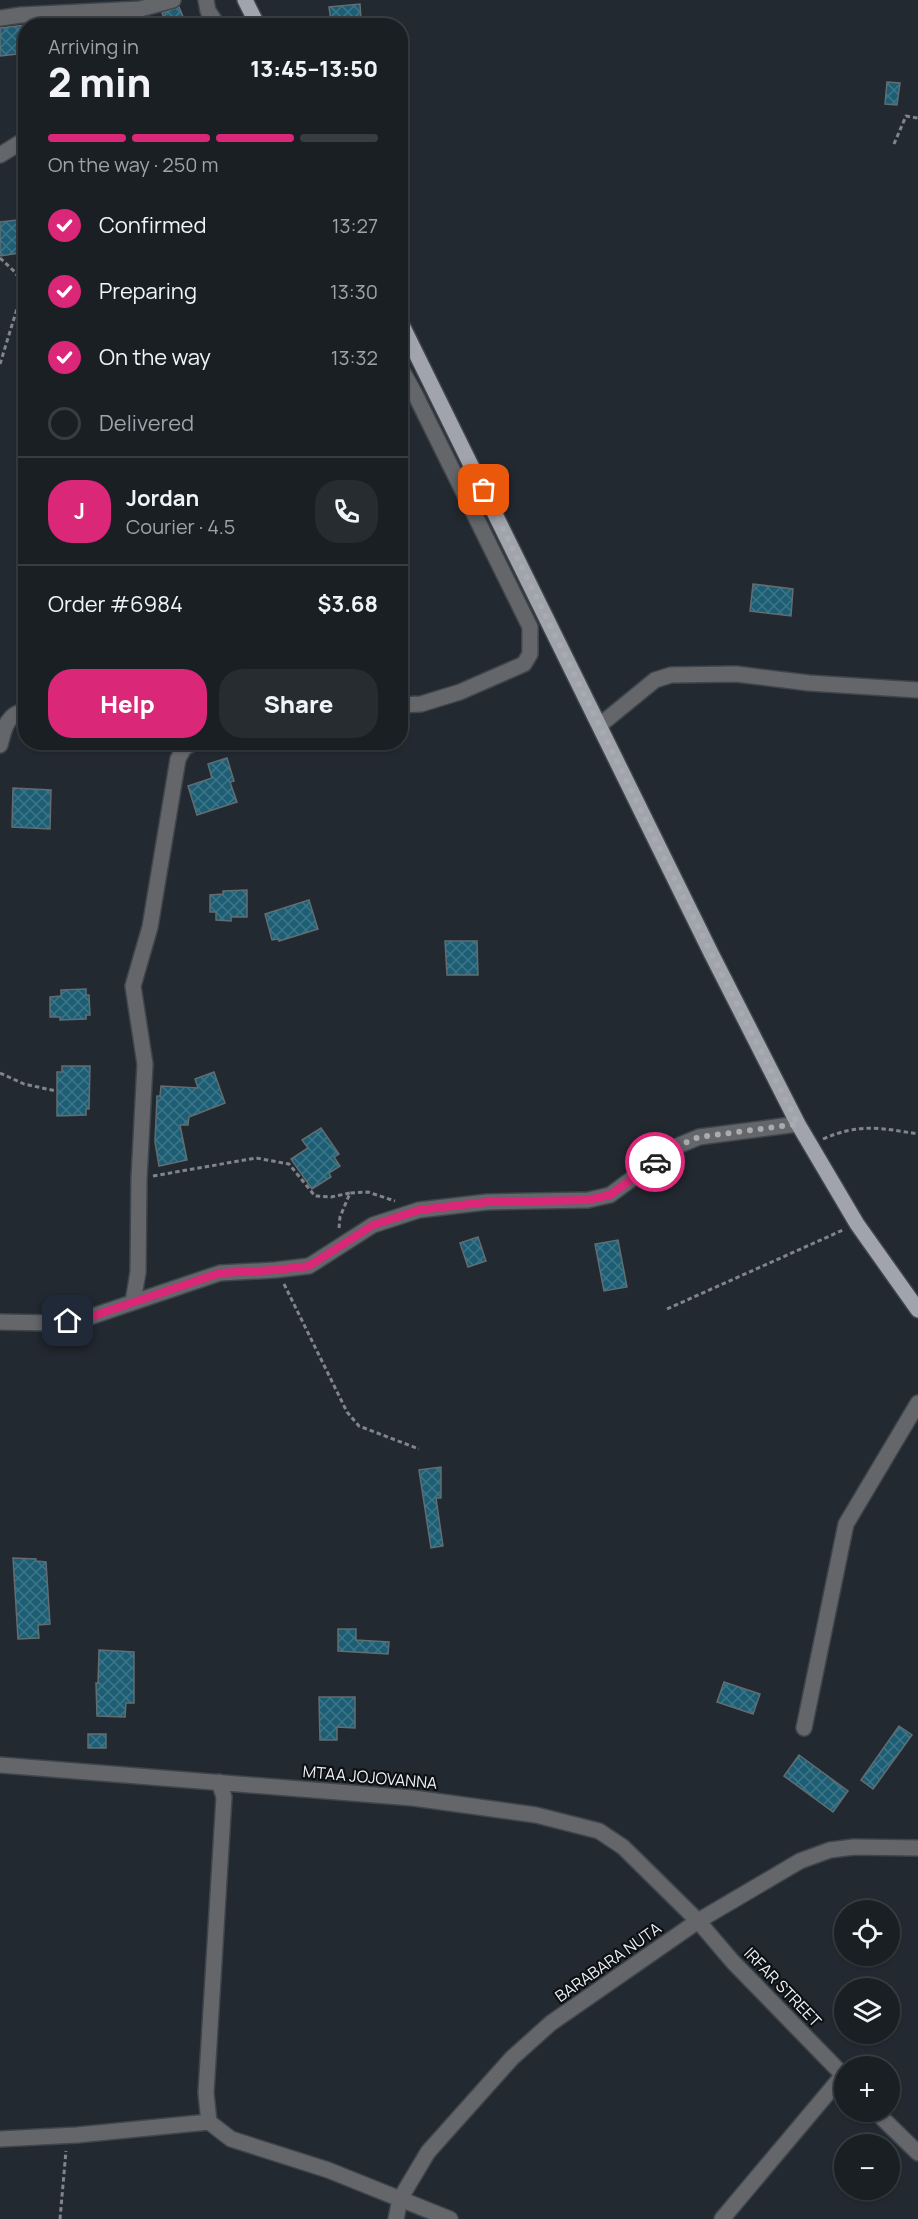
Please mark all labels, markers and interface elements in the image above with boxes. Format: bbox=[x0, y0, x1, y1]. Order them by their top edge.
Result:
text: Arriving in bbox=[48, 33, 139, 60]
text: 13:45–13:50 bbox=[250, 54, 378, 84]
text: 2 min bbox=[48, 55, 151, 109]
text: On the way · 250 m bbox=[48, 151, 218, 178]
icon: check bbox=[48, 209, 81, 242]
text: Confirmed bbox=[99, 210, 207, 240]
text: 13:27 bbox=[332, 212, 378, 239]
icon: check bbox=[48, 275, 81, 308]
text: Preparing bbox=[99, 276, 197, 306]
text: 13:30 bbox=[330, 278, 378, 305]
icon: check bbox=[48, 341, 81, 374]
text: On the way bbox=[99, 342, 211, 372]
text: 13:32 bbox=[331, 344, 378, 371]
text: Delivered bbox=[99, 408, 194, 438]
pin bbox=[458, 464, 509, 515]
icon: bag bbox=[467, 473, 500, 506]
button: phone bbox=[315, 480, 378, 543]
text: Jordan bbox=[126, 483, 199, 513]
text: J bbox=[74, 496, 85, 526]
text: Courier · 4.5 bbox=[126, 513, 235, 540]
text: Order #6984 bbox=[48, 589, 183, 619]
text: $3.68 bbox=[318, 589, 378, 619]
button: Help bbox=[48, 669, 207, 738]
button: Share bbox=[219, 669, 378, 738]
courier bbox=[625, 1132, 685, 1192]
icon: car bbox=[639, 1146, 672, 1179]
pin bbox=[42, 1295, 93, 1346]
icon: home bbox=[51, 1304, 84, 1337]
street label: MTAA JOJOVANNA bbox=[302, 1760, 438, 1794]
map controls bbox=[834, 1900, 900, 2200]
button: locate bbox=[834, 1900, 900, 1966]
street label: BARABARA NUTA bbox=[550, 1917, 666, 2007]
street label: IRFAR STREET bbox=[740, 1943, 827, 2032]
button: layers bbox=[834, 1978, 900, 2044]
button: + bbox=[834, 2056, 900, 2122]
button: − bbox=[834, 2134, 900, 2200]

